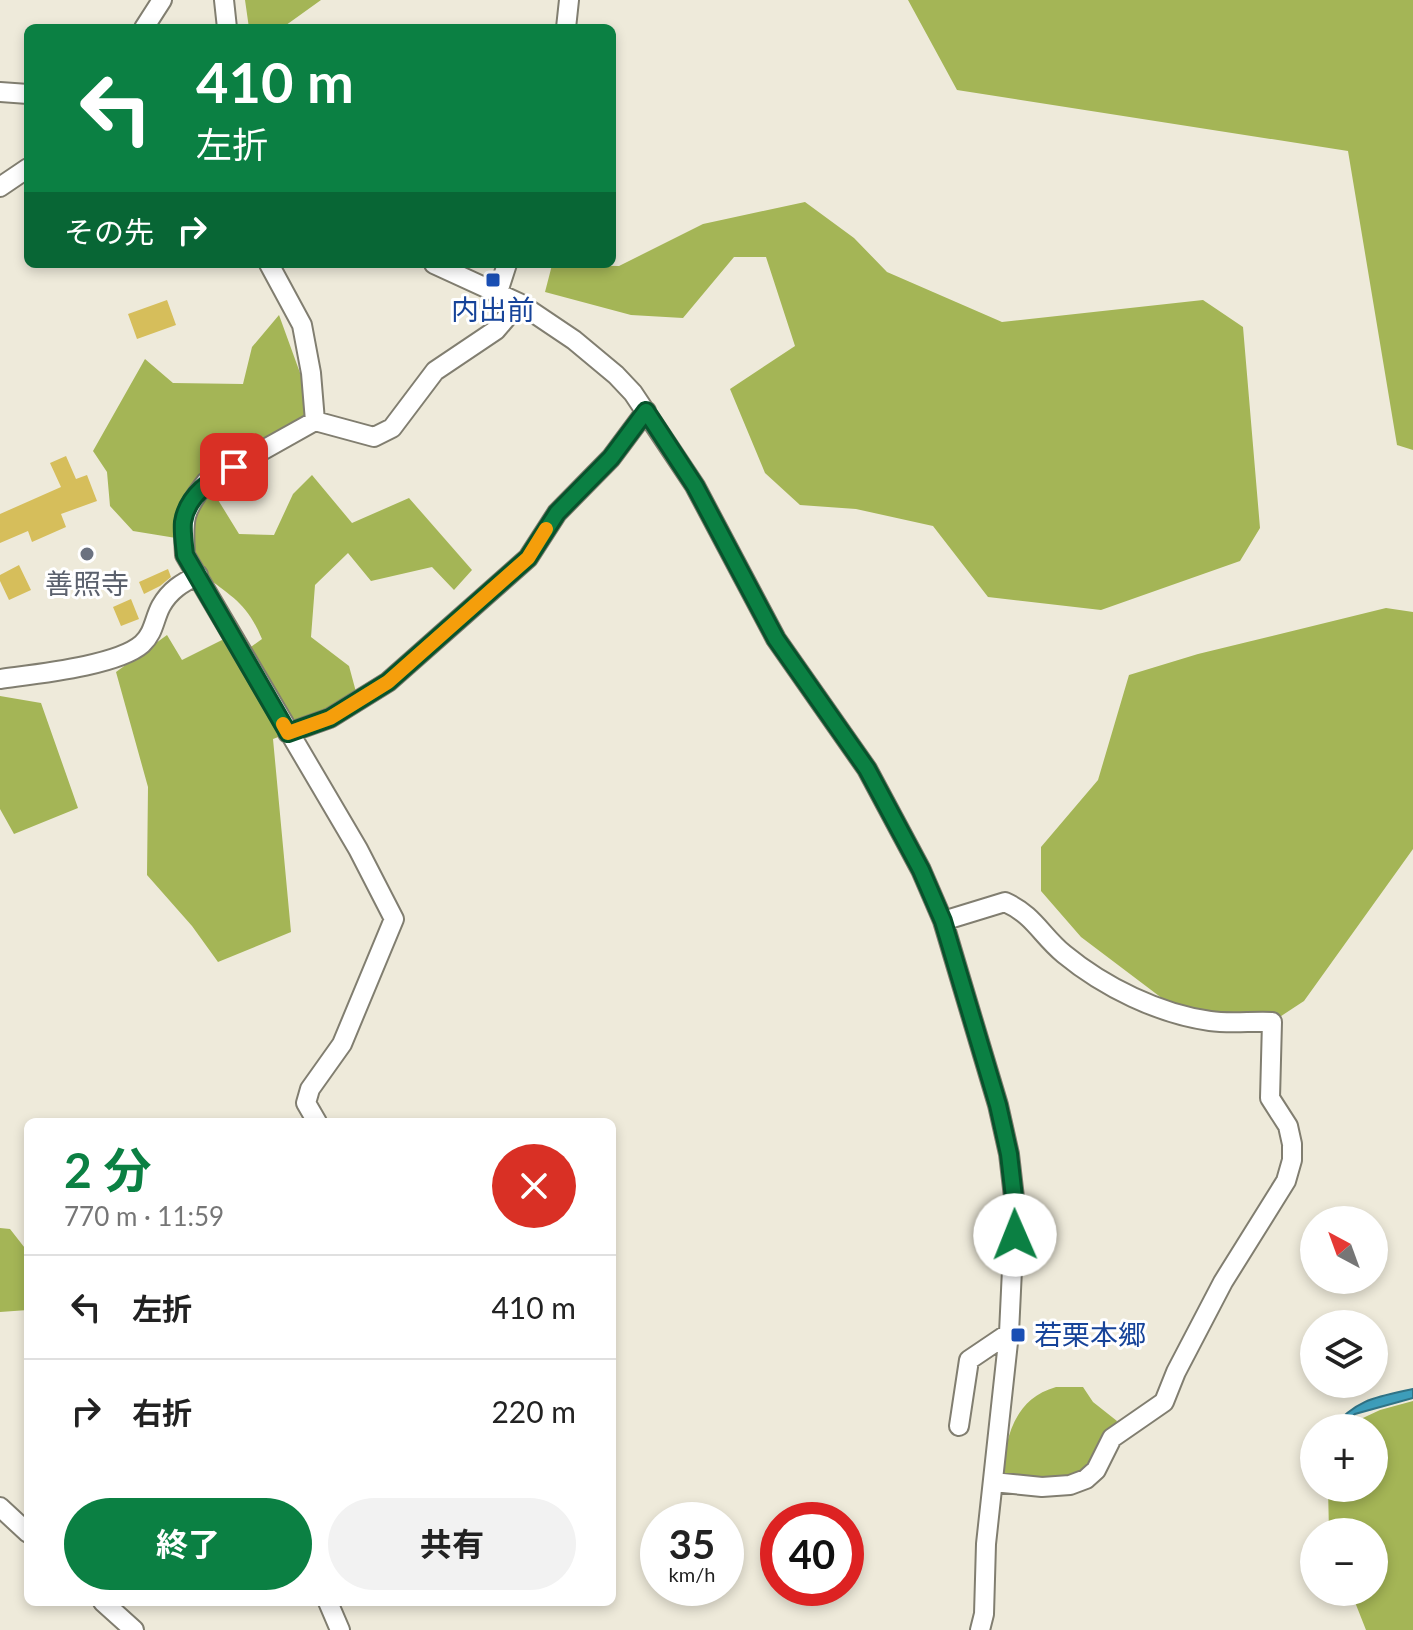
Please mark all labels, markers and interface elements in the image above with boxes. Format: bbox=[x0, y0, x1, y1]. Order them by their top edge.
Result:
text: 410 m bbox=[196, 48, 354, 115]
icon: left bbox=[64, 56, 168, 160]
text: 左折 bbox=[196, 122, 268, 166]
icon: right bbox=[170, 208, 214, 252]
text: その先 bbox=[64, 213, 154, 249]
marker: 内出前 bbox=[484, 271, 502, 289]
place label: 内出前 bbox=[451, 292, 535, 326]
pin bbox=[200, 433, 268, 501]
icon: arrive bbox=[212, 445, 256, 489]
marker: 善照寺 bbox=[78, 545, 96, 563]
place label: 善照寺 bbox=[45, 566, 129, 600]
text: 2 分 bbox=[64, 1141, 152, 1198]
button: close bbox=[492, 1144, 576, 1228]
position arrow bbox=[973, 1193, 1057, 1277]
text: 770 m · 11:59 bbox=[64, 1200, 224, 1232]
north arrow bbox=[1300, 1206, 1388, 1294]
map controls bbox=[1300, 1206, 1388, 1606]
icon: left bbox=[64, 1285, 108, 1329]
text: 410 m bbox=[491, 1289, 576, 1325]
text: 左折 bbox=[132, 1290, 192, 1326]
button: layers bbox=[1300, 1310, 1388, 1398]
place label: 若栗本郷 bbox=[1034, 1317, 1146, 1351]
marker: 若栗本郷 bbox=[1009, 1326, 1027, 1344]
icon: right bbox=[64, 1389, 108, 1433]
text: 220 m bbox=[491, 1393, 576, 1429]
text: 右折 bbox=[132, 1394, 192, 1430]
button: + bbox=[1300, 1414, 1388, 1502]
button: 終了 bbox=[64, 1498, 312, 1590]
button: 共有 bbox=[328, 1498, 576, 1590]
speed limit sign: 40 bbox=[760, 1502, 864, 1606]
button: − bbox=[1300, 1518, 1388, 1606]
text: 35 bbox=[669, 1520, 715, 1568]
text: km/h bbox=[669, 1562, 715, 1586]

